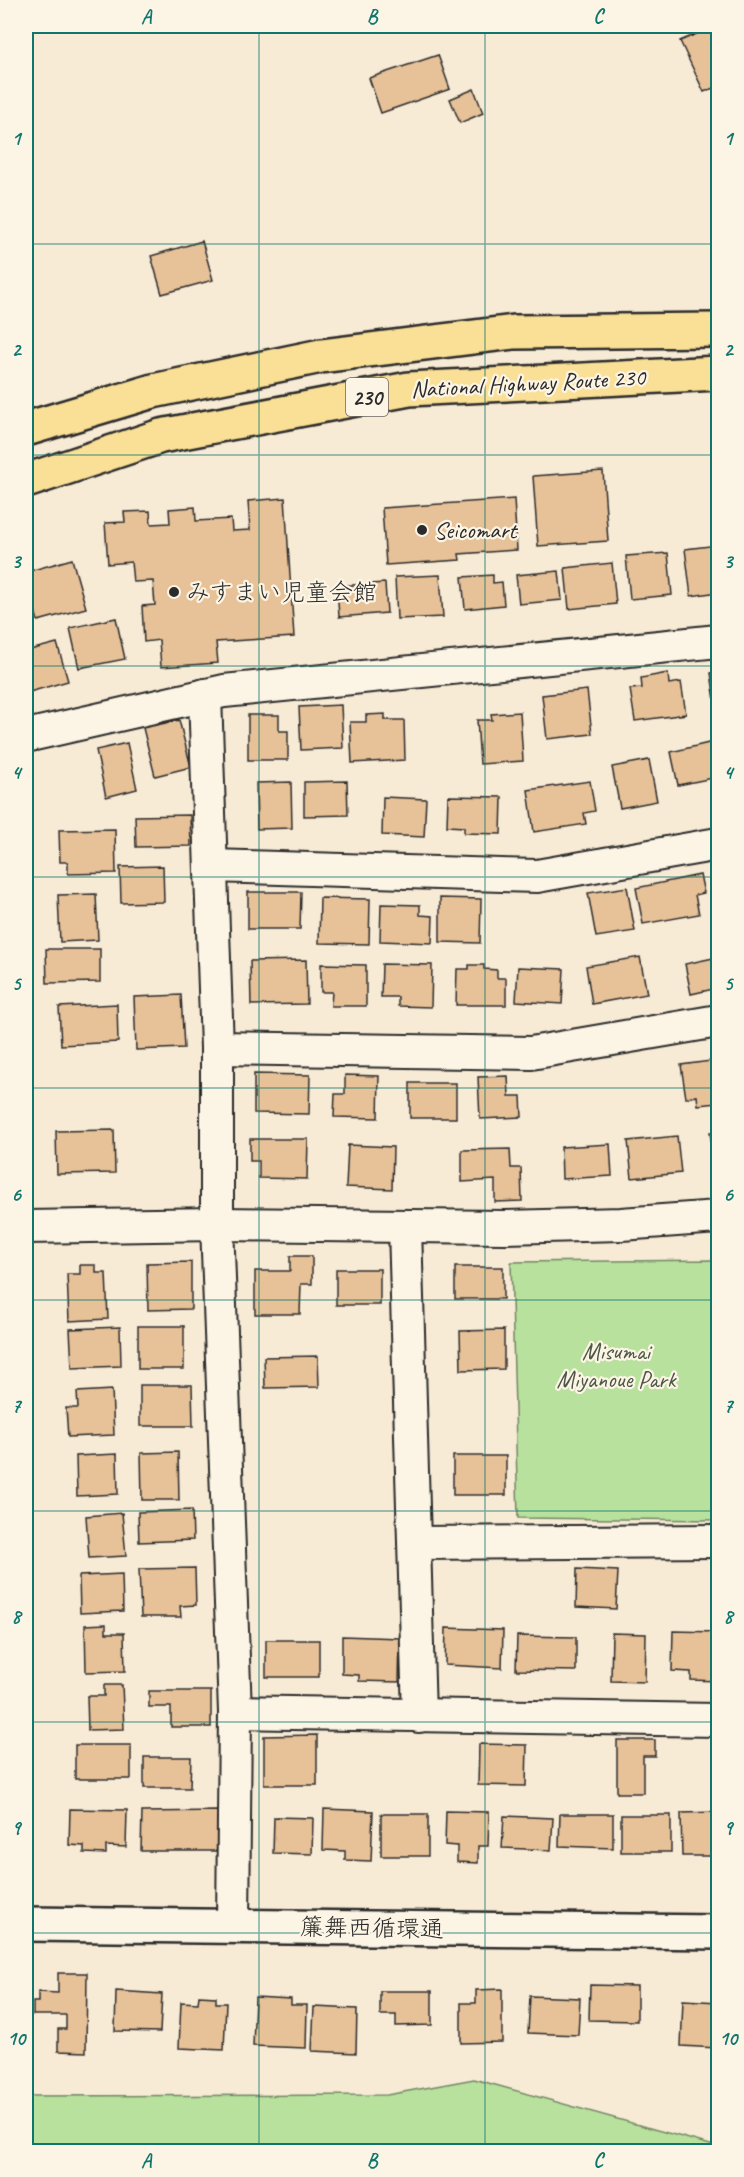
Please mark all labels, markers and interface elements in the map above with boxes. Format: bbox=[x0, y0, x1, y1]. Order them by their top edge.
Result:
text: A bbox=[141, 4, 153, 29]
text: B bbox=[367, 4, 379, 29]
text: C bbox=[593, 4, 605, 29]
text: 1 bbox=[12, 126, 23, 151]
text: 1 bbox=[724, 126, 735, 151]
text: 2 bbox=[12, 337, 23, 362]
text: 2 bbox=[724, 337, 735, 362]
street label: National Highway Route 230 bbox=[410, 362, 648, 404]
road number: 230 bbox=[346, 378, 388, 416]
place label: Seicomart bbox=[434, 515, 518, 545]
marker: Seicomart bbox=[415, 523, 429, 537]
text: 3 bbox=[12, 549, 23, 574]
text: 3 bbox=[724, 549, 735, 574]
place label: みすまい児童会館 bbox=[186, 577, 377, 607]
marker: みすまい児童会館 bbox=[167, 585, 181, 599]
text: 4 bbox=[12, 760, 24, 785]
text: 4 bbox=[724, 760, 736, 785]
text: 5 bbox=[12, 971, 23, 996]
text: 5 bbox=[724, 971, 735, 996]
text: 6 bbox=[11, 1182, 22, 1207]
text: 6 bbox=[723, 1182, 734, 1207]
park label: Misumai Miyanoue Park bbox=[557, 1336, 678, 1394]
text: 7 bbox=[12, 1393, 23, 1418]
text: 7 bbox=[724, 1393, 735, 1418]
text: 8 bbox=[12, 1604, 24, 1629]
text: 8 bbox=[724, 1604, 736, 1629]
text: 9 bbox=[12, 1815, 23, 1840]
text: 9 bbox=[724, 1815, 735, 1840]
street label: 簾舞西循環通 bbox=[300, 1912, 444, 1944]
text: 10 bbox=[7, 2026, 27, 2051]
text: 10 bbox=[719, 2026, 739, 2051]
text: A bbox=[141, 2148, 153, 2173]
text: B bbox=[367, 2148, 379, 2173]
text: C bbox=[593, 2148, 605, 2173]

